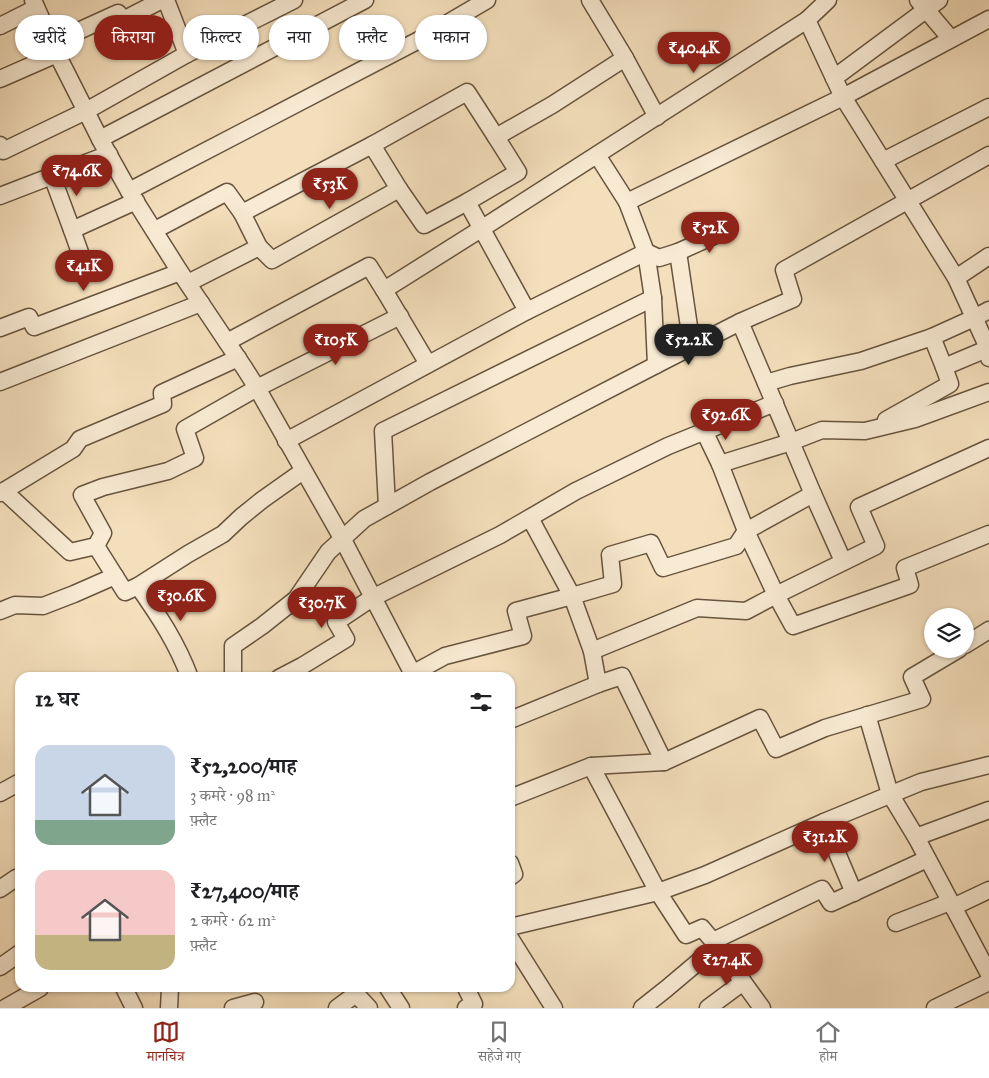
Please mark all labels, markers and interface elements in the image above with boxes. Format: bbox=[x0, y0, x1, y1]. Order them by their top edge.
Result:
chip: खरीदें bbox=[15, 15, 84, 60]
chip: किराया bbox=[94, 15, 173, 60]
chip: फ़िल्टर bbox=[183, 15, 259, 60]
chip: नया bbox=[269, 15, 329, 60]
chip: फ़्लैट bbox=[339, 15, 405, 60]
chip: मकान bbox=[415, 15, 487, 60]
pin: ₹40.4K bbox=[653, 32, 735, 74]
text: ₹40.4K bbox=[668, 38, 720, 57]
pin: ₹74.6K bbox=[36, 154, 118, 197]
text: ₹74.6K bbox=[52, 161, 102, 180]
pin: ₹53K bbox=[300, 168, 360, 210]
text: ₹53K bbox=[313, 174, 347, 193]
pin: ₹52K bbox=[680, 212, 740, 254]
text: ₹52K bbox=[692, 218, 728, 237]
pin: ₹41K bbox=[54, 250, 114, 292]
text: ₹41K bbox=[66, 256, 102, 275]
pin: ₹105K bbox=[301, 324, 371, 366]
pin: ₹52.2K bbox=[648, 324, 730, 366]
text: ₹105K bbox=[314, 330, 358, 349]
text: ₹52.2K bbox=[665, 330, 713, 349]
pin: ₹92.6K bbox=[685, 398, 767, 441]
text: ₹92.6K bbox=[702, 405, 750, 424]
pin: ₹30.6K bbox=[140, 580, 222, 622]
text: ₹30.6K bbox=[157, 586, 205, 605]
pin: ₹30.7K bbox=[281, 586, 363, 629]
text: ₹30.7K bbox=[298, 593, 346, 612]
map controls bbox=[924, 608, 974, 658]
button: layers bbox=[924, 608, 974, 658]
text: 12 घर bbox=[35, 686, 79, 712]
icon: filters bbox=[467, 688, 495, 716]
text: ₹52,200/माह bbox=[190, 753, 297, 779]
icon: home bbox=[75, 765, 135, 825]
text: 3 कमरे · 98 m² bbox=[190, 786, 275, 805]
text: फ़्लैट bbox=[190, 811, 217, 830]
pin: ₹31.2K bbox=[784, 820, 866, 863]
text: ₹31.2K bbox=[803, 827, 847, 846]
text: ₹27,400/माह bbox=[190, 878, 299, 904]
icon: home bbox=[75, 890, 135, 950]
text: 2 कमरे · 62 m² bbox=[190, 911, 276, 930]
text: फ़्लैट bbox=[190, 936, 217, 955]
pin: ₹27.4K bbox=[686, 944, 768, 986]
text: ₹27.4K bbox=[703, 950, 751, 969]
tab: मानचित्र bbox=[147, 1018, 185, 1070]
tab: सहेजे गए bbox=[478, 1018, 521, 1070]
tab: होम bbox=[814, 1018, 842, 1070]

